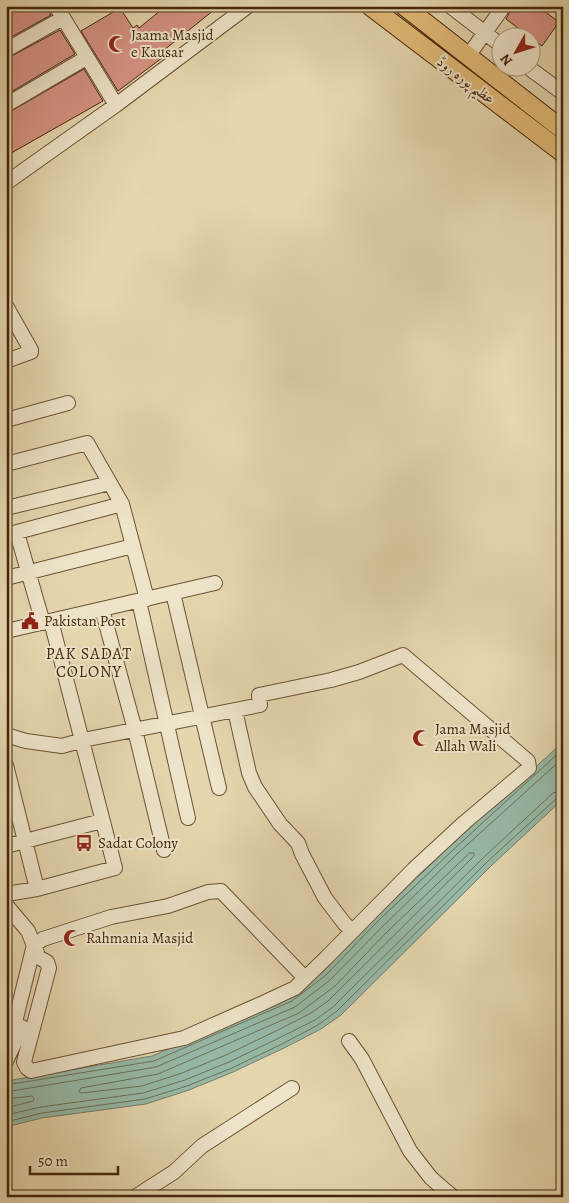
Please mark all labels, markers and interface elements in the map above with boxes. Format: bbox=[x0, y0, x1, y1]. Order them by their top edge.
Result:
place label: Jaama Masjid e Kausar bbox=[131, 25, 214, 62]
north arrow bbox=[492, 28, 542, 78]
mosque icon: Jaama Masjid e Kausar bbox=[107, 34, 127, 54]
text: N bbox=[496, 50, 517, 70]
street label: عظیم پورہ روڈ bbox=[430, 52, 499, 112]
public building icon: Pakistan Post bbox=[20, 611, 40, 631]
place label: Pakistan Post bbox=[44, 611, 126, 631]
district label: PAK SADAT COLONY bbox=[46, 643, 132, 683]
place label: Jama Masjid Allah Wali bbox=[434, 719, 511, 756]
mosque icon: Jama Masjid Allah Wali bbox=[411, 728, 431, 748]
bus stop icon: Sadat Colony bbox=[74, 833, 94, 853]
place label: Sadat Colony bbox=[98, 833, 178, 853]
mosque icon: Rahmania Masjid bbox=[62, 928, 82, 948]
place label: Rahmania Masjid bbox=[86, 928, 194, 948]
scale bar bbox=[30, 1143, 118, 1175]
text: 50 m bbox=[38, 1151, 68, 1171]

